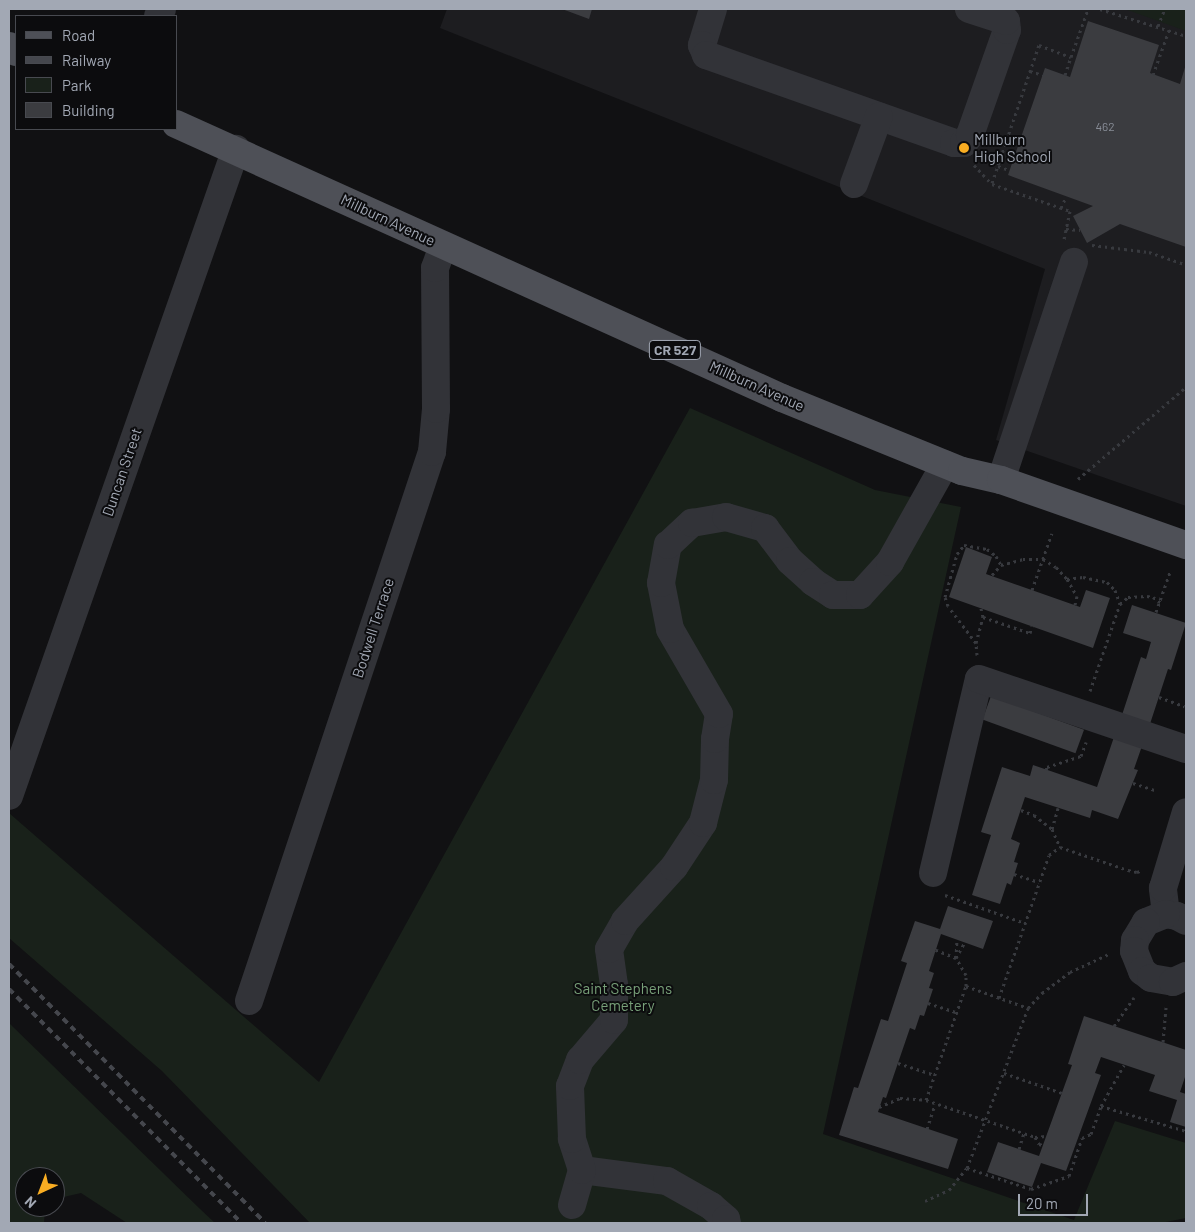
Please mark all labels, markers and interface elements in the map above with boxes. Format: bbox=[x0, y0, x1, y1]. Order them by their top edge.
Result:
legend bbox=[15, 15, 178, 130]
text: Road bbox=[62, 26, 95, 44]
text: Railway bbox=[62, 51, 111, 69]
text: Park bbox=[62, 76, 91, 94]
text: Building bbox=[62, 101, 115, 119]
house number: 462 bbox=[1095, 120, 1115, 134]
place label: Millburn High School bbox=[974, 130, 1051, 165]
marker: Millburn High School bbox=[958, 142, 970, 154]
street label: Millburn Avenue bbox=[338, 190, 438, 250]
road number: CR 527 bbox=[649, 338, 701, 362]
street label: Millburn Avenue bbox=[707, 357, 807, 415]
street label: Duncan Street bbox=[98, 425, 146, 519]
street label: Bodwell Terrace bbox=[348, 576, 398, 680]
park label: Saint Stephens Cemetery bbox=[574, 979, 672, 1014]
north arrow bbox=[15, 1167, 65, 1217]
scale bar bbox=[1020, 1184, 1090, 1216]
text: N bbox=[21, 1193, 39, 1212]
text: 20 m bbox=[1026, 1194, 1058, 1212]

